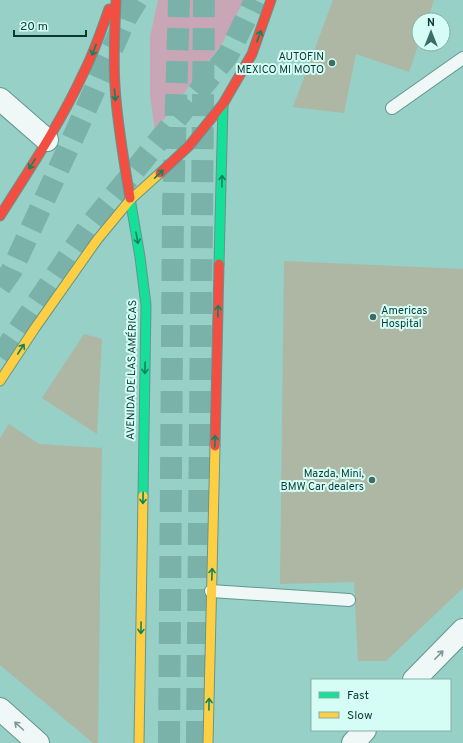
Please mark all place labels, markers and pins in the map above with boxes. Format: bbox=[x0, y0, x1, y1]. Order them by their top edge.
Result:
place label: AUTOFIN MEXICO MI MOTO bbox=[237, 50, 324, 77]
marker: AUTOFIN MEXICO MI MOTO bbox=[327, 58, 337, 68]
place label: Americas Hospital bbox=[381, 304, 427, 331]
marker: Americas Hospital bbox=[368, 312, 378, 322]
place label: Mazda, Mini, BMW Car dealers bbox=[281, 467, 365, 494]
marker: Mazda, Mini, BMW Car dealers bbox=[367, 475, 377, 485]

